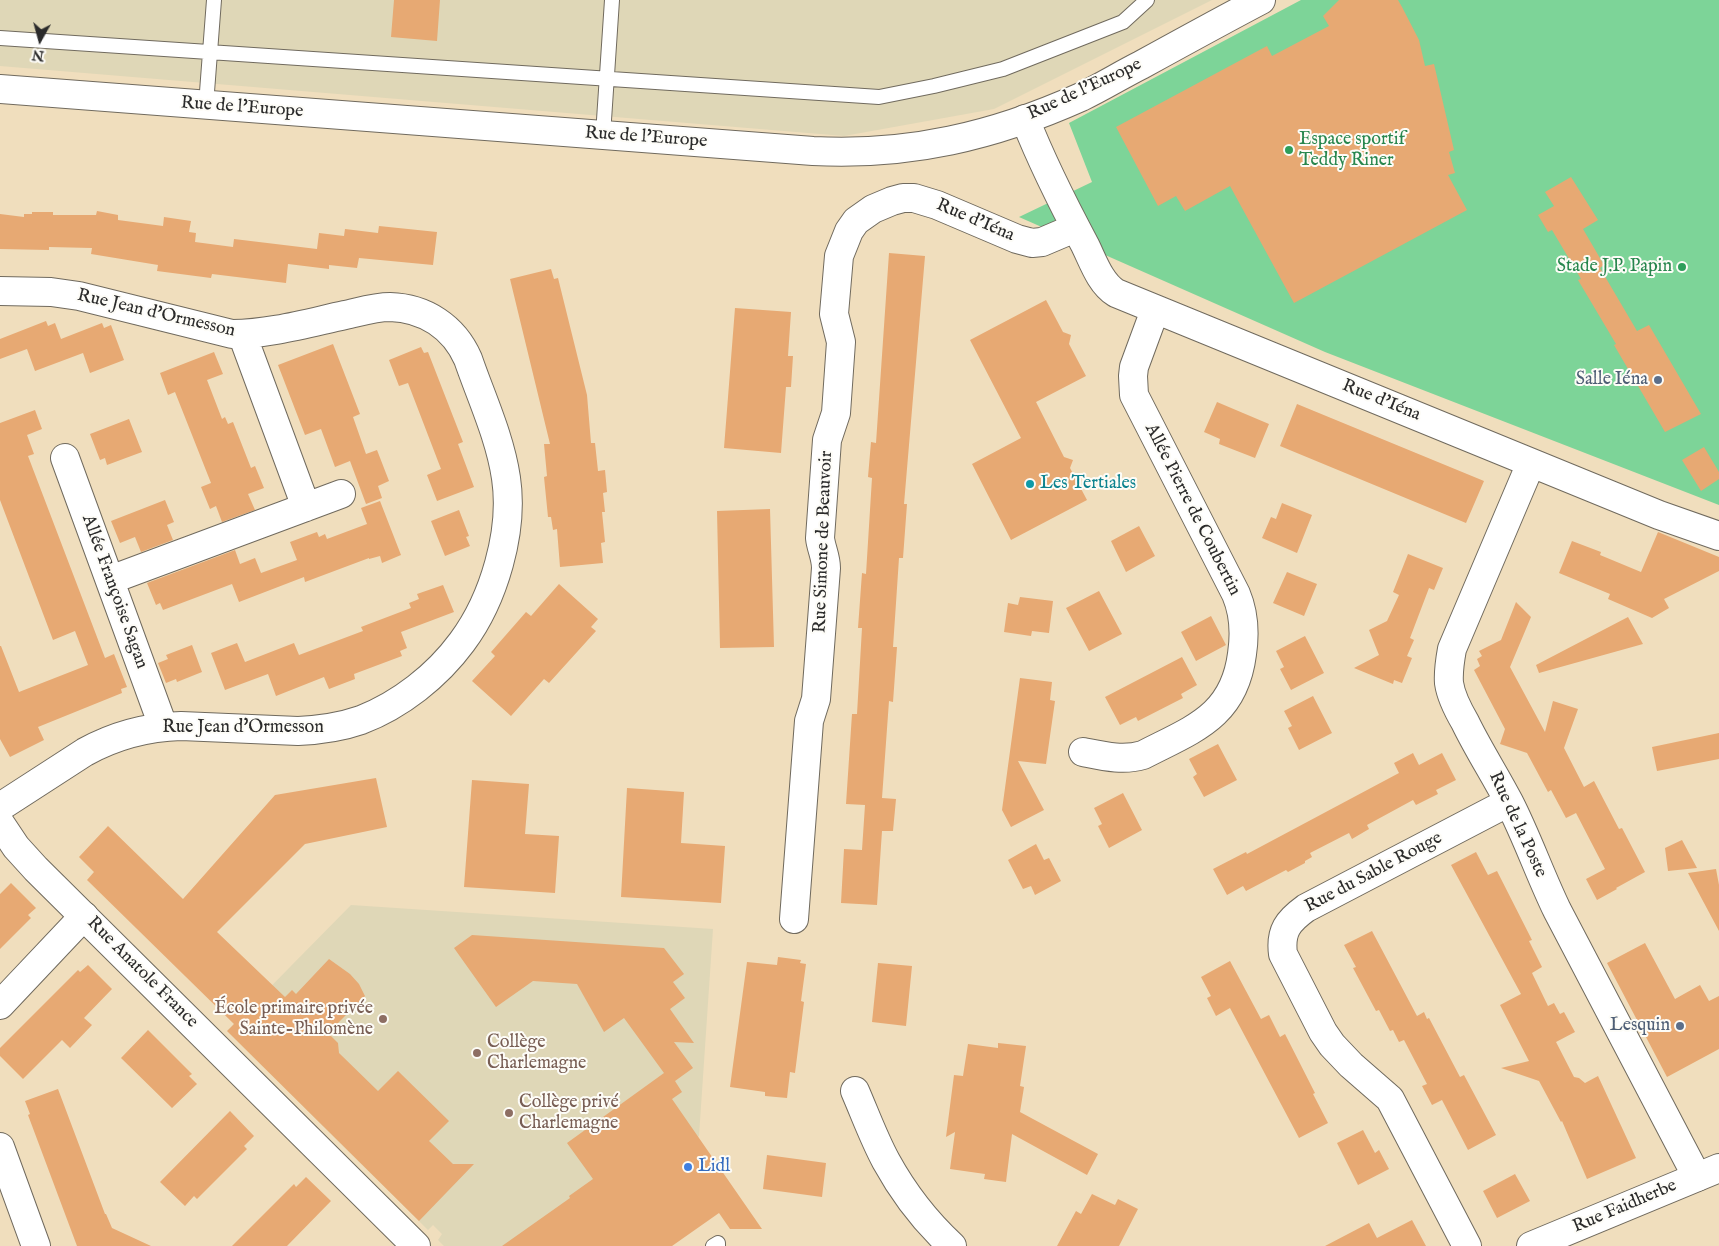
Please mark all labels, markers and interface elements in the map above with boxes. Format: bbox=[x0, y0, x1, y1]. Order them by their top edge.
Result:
north arrow bbox=[15, 15, 65, 65]
text: N bbox=[31, 45, 45, 65]
street label: Rue de l'Europe bbox=[1025, 54, 1145, 126]
street label: Rue de l'Europe bbox=[180, 93, 304, 123]
street label: Rue de l'Europe bbox=[584, 123, 708, 153]
place label: Espace sportif Teddy Riner bbox=[1299, 129, 1405, 172]
marker: Espace sportif Teddy Riner bbox=[1283, 144, 1295, 156]
street label: Rue d'Iéna bbox=[933, 195, 1017, 247]
place label: Stade J.P. Papin bbox=[1557, 256, 1672, 278]
marker: Stade J.P. Papin bbox=[1676, 261, 1688, 273]
street label: Rue Jean d'Ormesson bbox=[75, 285, 237, 343]
place label: Salle Iéna bbox=[1576, 369, 1648, 391]
marker: Salle Iéna bbox=[1652, 374, 1664, 386]
street label: Rue d'Iéna bbox=[1339, 375, 1423, 427]
street label: Allée Pierre de Coubertin bbox=[1139, 420, 1245, 600]
street label: Rue Simone de Beauvoir bbox=[810, 450, 838, 634]
place label: Les Tertiales bbox=[1040, 473, 1136, 495]
marker: Les Tertiales bbox=[1024, 478, 1036, 490]
street label: Allée Françoise Sagan bbox=[76, 512, 152, 672]
street label: Rue Jean d'Ormesson bbox=[162, 717, 324, 739]
street label: Rue de la Poste bbox=[1483, 769, 1551, 881]
street label: Rue du Sable Rouge bbox=[1302, 828, 1446, 918]
street label: Rue Anatole France bbox=[82, 913, 202, 1033]
place label: École primaire privée Sainte-Philomène bbox=[214, 998, 373, 1040]
marker: École primaire privée Sainte-Philomène bbox=[377, 1013, 389, 1025]
place label: Lesquin bbox=[1610, 1015, 1670, 1037]
marker: Lesquin bbox=[1674, 1020, 1686, 1032]
place label: Collège Charlemagne bbox=[487, 1032, 586, 1074]
marker: Collège Charlemagne bbox=[471, 1047, 483, 1059]
place label: Collège privé Charlemagne bbox=[519, 1092, 619, 1134]
marker: Collège privé Charlemagne bbox=[503, 1107, 515, 1119]
place label: Lidl bbox=[698, 1156, 730, 1178]
marker: Lidl bbox=[682, 1161, 694, 1173]
street label: Rue Faidherbe bbox=[1570, 1175, 1680, 1239]

